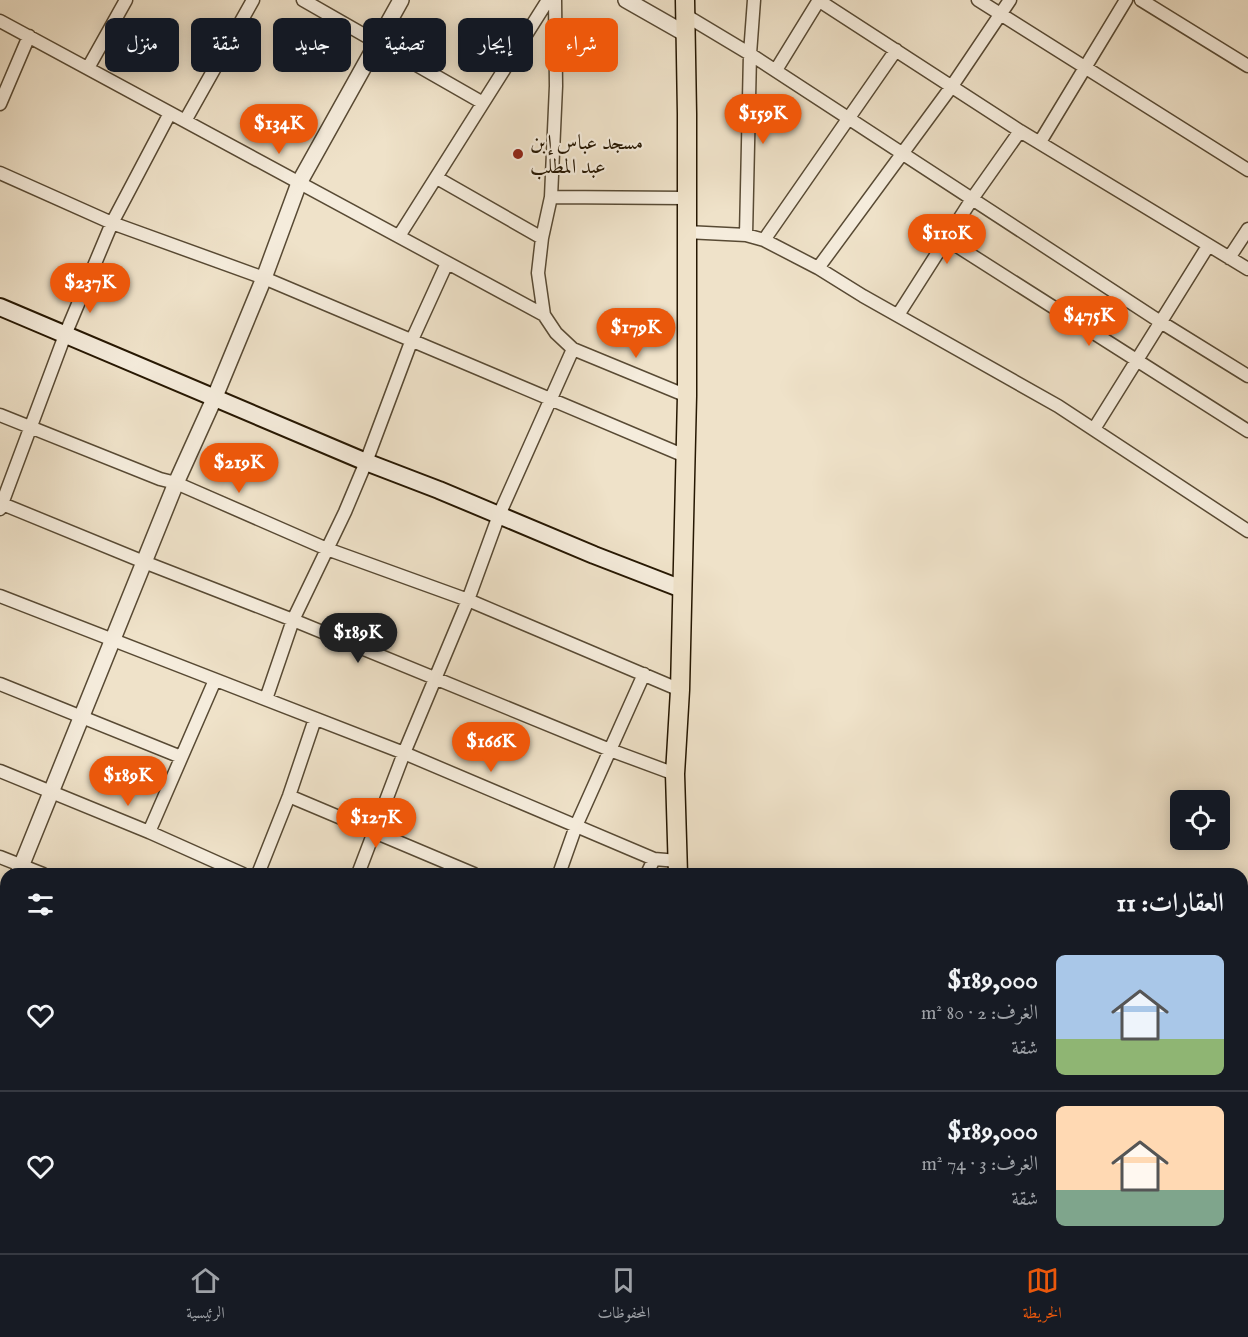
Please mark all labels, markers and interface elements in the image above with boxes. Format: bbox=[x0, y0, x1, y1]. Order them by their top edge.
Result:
chip: منزل bbox=[105, 18, 179, 72]
chip: شقة bbox=[191, 18, 261, 72]
chip: جديد bbox=[273, 18, 351, 72]
chip: تصفية bbox=[363, 18, 446, 72]
chip: إيجار bbox=[458, 18, 533, 72]
chip: شراء bbox=[545, 18, 618, 72]
pin: $159K bbox=[721, 94, 805, 145]
text: $159K bbox=[739, 101, 787, 126]
pin: $134K bbox=[237, 104, 321, 155]
text: $134K bbox=[254, 111, 304, 136]
place label: مسجد عباس إبن عبد المطلب bbox=[530, 130, 643, 181]
marker: مسجد عباس إبن عبد المطلب bbox=[511, 147, 525, 161]
pin: $110K bbox=[905, 214, 989, 265]
text: $110K bbox=[922, 221, 972, 246]
pin: $237K bbox=[48, 263, 132, 314]
text: $237K bbox=[64, 270, 116, 295]
pin: $475K bbox=[1047, 296, 1131, 347]
text: $475K bbox=[1063, 303, 1115, 328]
pin: $179K bbox=[594, 308, 678, 359]
text: $179K bbox=[610, 315, 662, 340]
pin: $219K bbox=[197, 443, 281, 494]
text: $219K bbox=[213, 450, 265, 475]
pin: $189K bbox=[316, 613, 400, 664]
text: $189K bbox=[333, 620, 383, 645]
pin: $166K bbox=[449, 722, 533, 773]
text: $166K bbox=[466, 729, 516, 754]
pin: $189K bbox=[86, 756, 170, 807]
text: $189K bbox=[103, 763, 153, 788]
map controls bbox=[1170, 790, 1230, 850]
button: locate bbox=[1170, 790, 1230, 850]
pin: $127K bbox=[334, 798, 418, 849]
text: $127K bbox=[350, 805, 402, 830]
text: العقارات: 11 bbox=[1117, 887, 1224, 920]
icon: filters bbox=[24, 888, 57, 921]
text: $189,000 bbox=[947, 964, 1038, 997]
icon: home bbox=[1104, 979, 1176, 1051]
icon: heart bbox=[24, 999, 57, 1032]
text: الغرف: 2 · 80 m² bbox=[921, 1001, 1038, 1026]
text: شقة bbox=[1012, 1036, 1038, 1061]
text: $189,000 bbox=[947, 1115, 1038, 1148]
icon: home bbox=[1104, 1130, 1176, 1202]
icon: heart bbox=[24, 1150, 57, 1183]
text: الغرف: 3 · 74 m² bbox=[922, 1152, 1038, 1177]
text: شقة bbox=[1012, 1187, 1038, 1212]
tab: الرئيسية bbox=[186, 1264, 225, 1328]
tab: المحفوظات bbox=[597, 1264, 650, 1328]
tab: الخريطة bbox=[1023, 1264, 1062, 1328]

